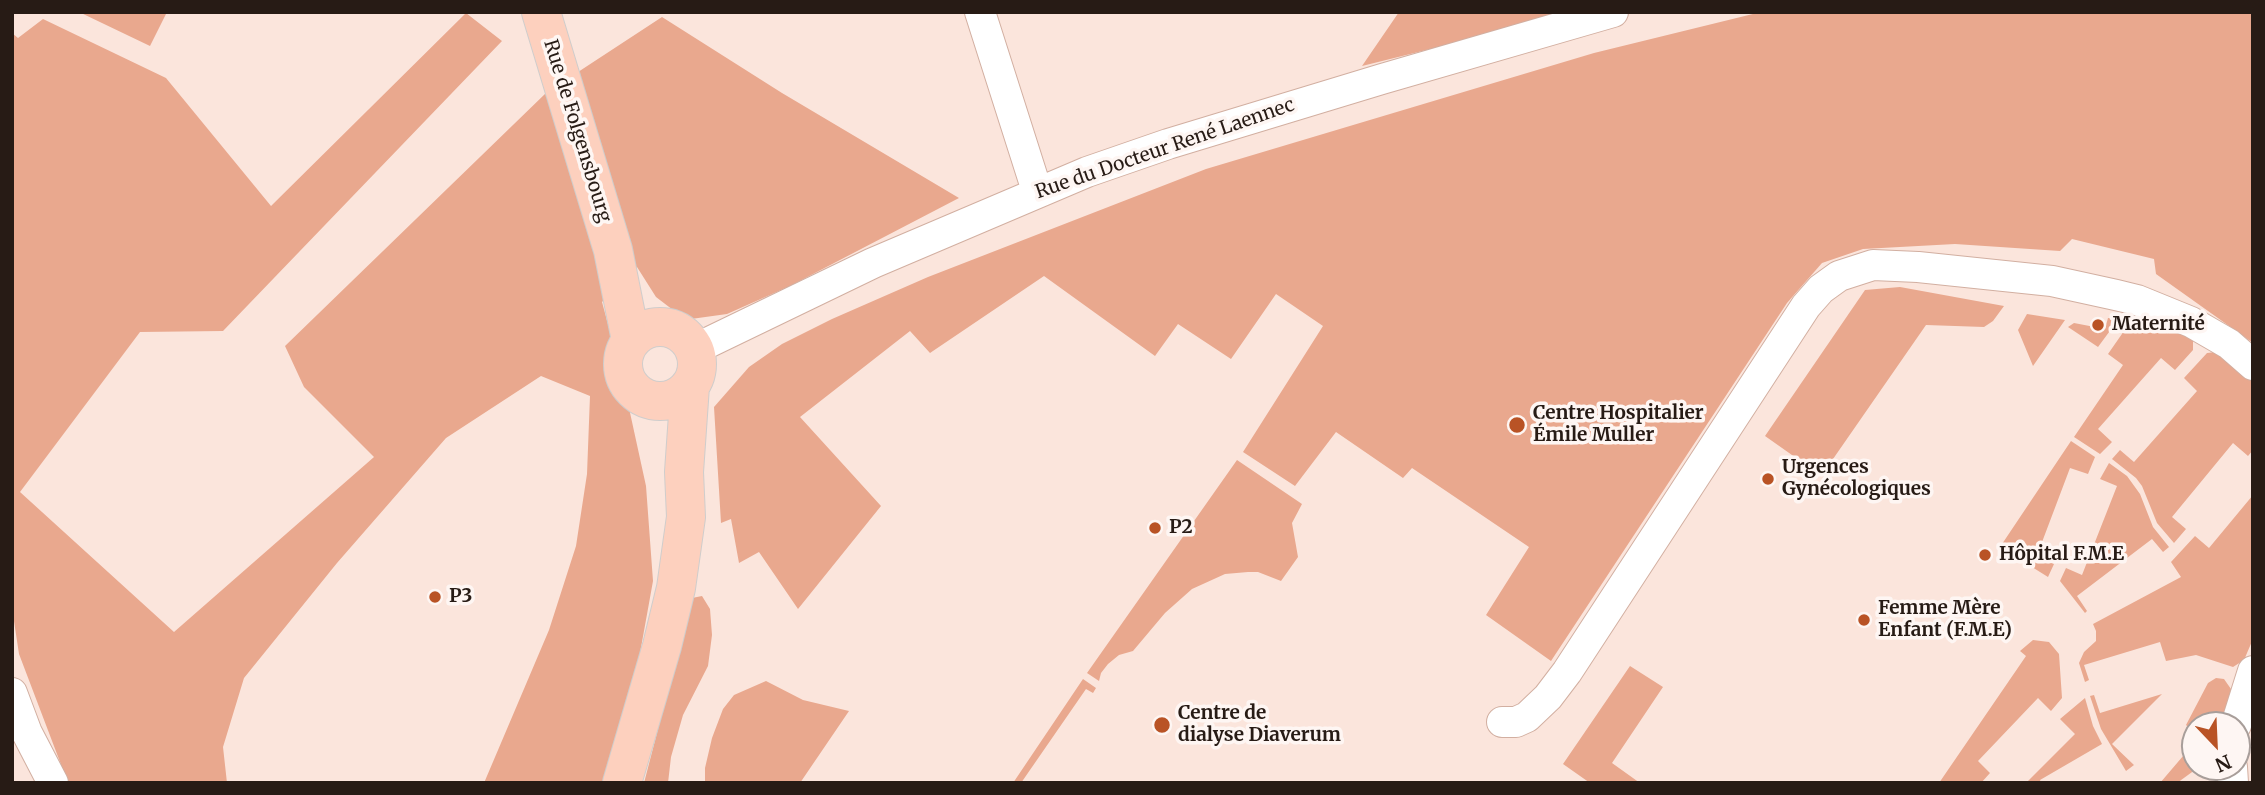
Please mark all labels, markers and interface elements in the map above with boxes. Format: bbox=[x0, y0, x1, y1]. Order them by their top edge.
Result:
street label: Rue de Folgensbourg bbox=[538, 37, 616, 225]
street label: Rue du Docteur René Laennec bbox=[1033, 94, 1297, 204]
place label: Maternité bbox=[2112, 314, 2205, 336]
marker: Maternité bbox=[2090, 317, 2106, 333]
place label: Centre Hospitalier Émile Muller bbox=[1533, 403, 1704, 447]
marker: Centre Hospitalier Émile Muller bbox=[1507, 415, 1527, 435]
place label: Urgences Gynécologiques bbox=[1782, 457, 1931, 501]
marker: Urgences Gynécologiques bbox=[1760, 471, 1776, 487]
place label: P2 bbox=[1169, 517, 1193, 539]
marker: P2 bbox=[1147, 520, 1163, 536]
place label: Hôpital F.M.E bbox=[1999, 544, 2124, 566]
marker: Hôpital F.M.E bbox=[1977, 547, 1993, 563]
place label: P3 bbox=[449, 586, 472, 608]
marker: P3 bbox=[427, 589, 443, 605]
place label: Femme Mère Enfant (F.M.E) bbox=[1878, 598, 2012, 642]
marker: Femme Mère Enfant (F.M.E) bbox=[1856, 612, 1872, 628]
place label: Centre de dialyse Diaverum bbox=[1178, 703, 1341, 747]
north arrow bbox=[2181, 711, 2251, 781]
marker: Centre de dialyse Diaverum bbox=[1152, 715, 1172, 735]
text: N bbox=[2212, 750, 2235, 777]

